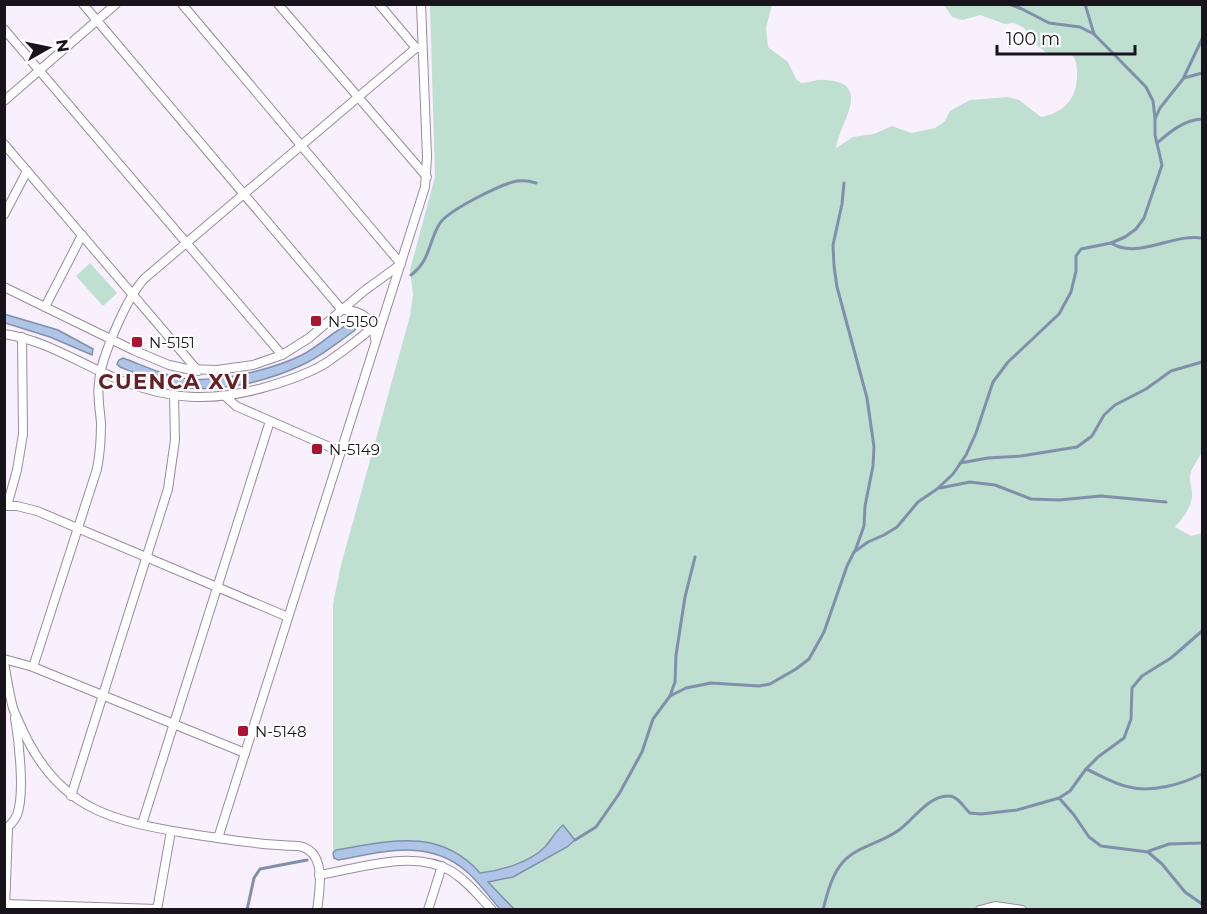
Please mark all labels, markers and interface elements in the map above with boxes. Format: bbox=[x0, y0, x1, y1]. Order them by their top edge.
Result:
north arrow bbox=[18, 18, 78, 78]
scale bar bbox=[997, 18, 1135, 56]
text: 100 m bbox=[1006, 28, 1060, 50]
text: N bbox=[52, 38, 73, 54]
place label: N-5150 bbox=[328, 312, 378, 331]
marker: N-5150 bbox=[309, 314, 323, 328]
place label: N-5151 bbox=[149, 333, 195, 352]
marker: N-5151 bbox=[130, 335, 144, 349]
district label: CUENCA XVI bbox=[98, 369, 250, 394]
place label: N-5149 bbox=[329, 440, 380, 459]
marker: N-5149 bbox=[310, 442, 324, 456]
place label: N-5148 bbox=[255, 722, 306, 741]
marker: N-5148 bbox=[236, 724, 250, 738]

